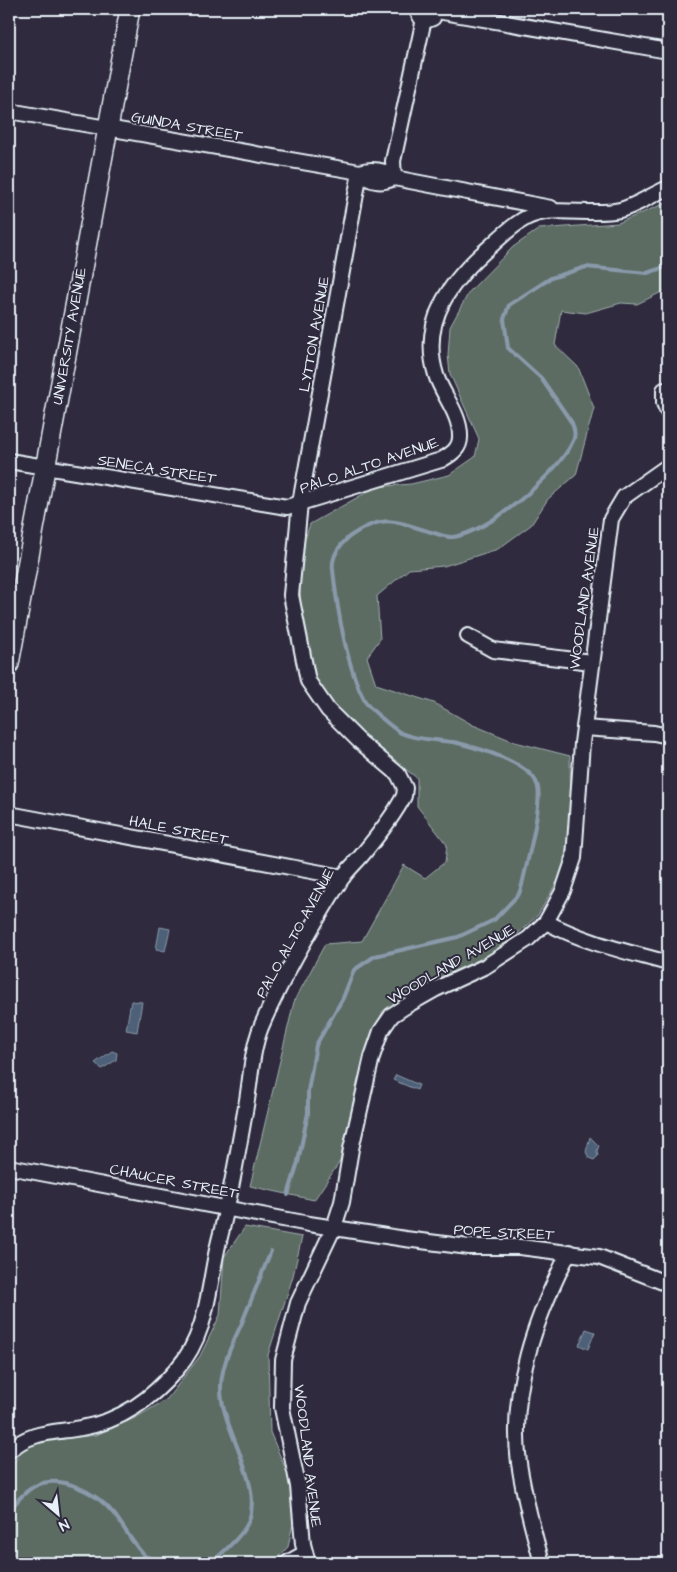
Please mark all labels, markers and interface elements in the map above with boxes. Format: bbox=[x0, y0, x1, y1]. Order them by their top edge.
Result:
street label: GUINDA STREET bbox=[130, 106, 245, 147]
street label: UNIVERSITY AVENUE bbox=[47, 266, 92, 406]
street label: LYTTON AVENUE bbox=[294, 274, 335, 394]
street label: PALO ALTO AVENUE bbox=[297, 432, 442, 499]
street label: SENECA STREET bbox=[96, 450, 218, 489]
street label: WOODLAND AVENUE bbox=[564, 525, 605, 671]
street label: HALE STREET bbox=[127, 811, 231, 851]
street label: PALO ALTO AVENUE bbox=[251, 864, 340, 1002]
street label: WOODLAND AVENUE bbox=[384, 919, 519, 1009]
street label: CHAUCER STREET bbox=[108, 1159, 241, 1204]
street label: POPE STREET bbox=[453, 1219, 556, 1246]
street label: WOODLAND AVENUE bbox=[288, 1383, 327, 1529]
north arrow bbox=[32, 1490, 82, 1540]
text: N bbox=[55, 1514, 72, 1536]

